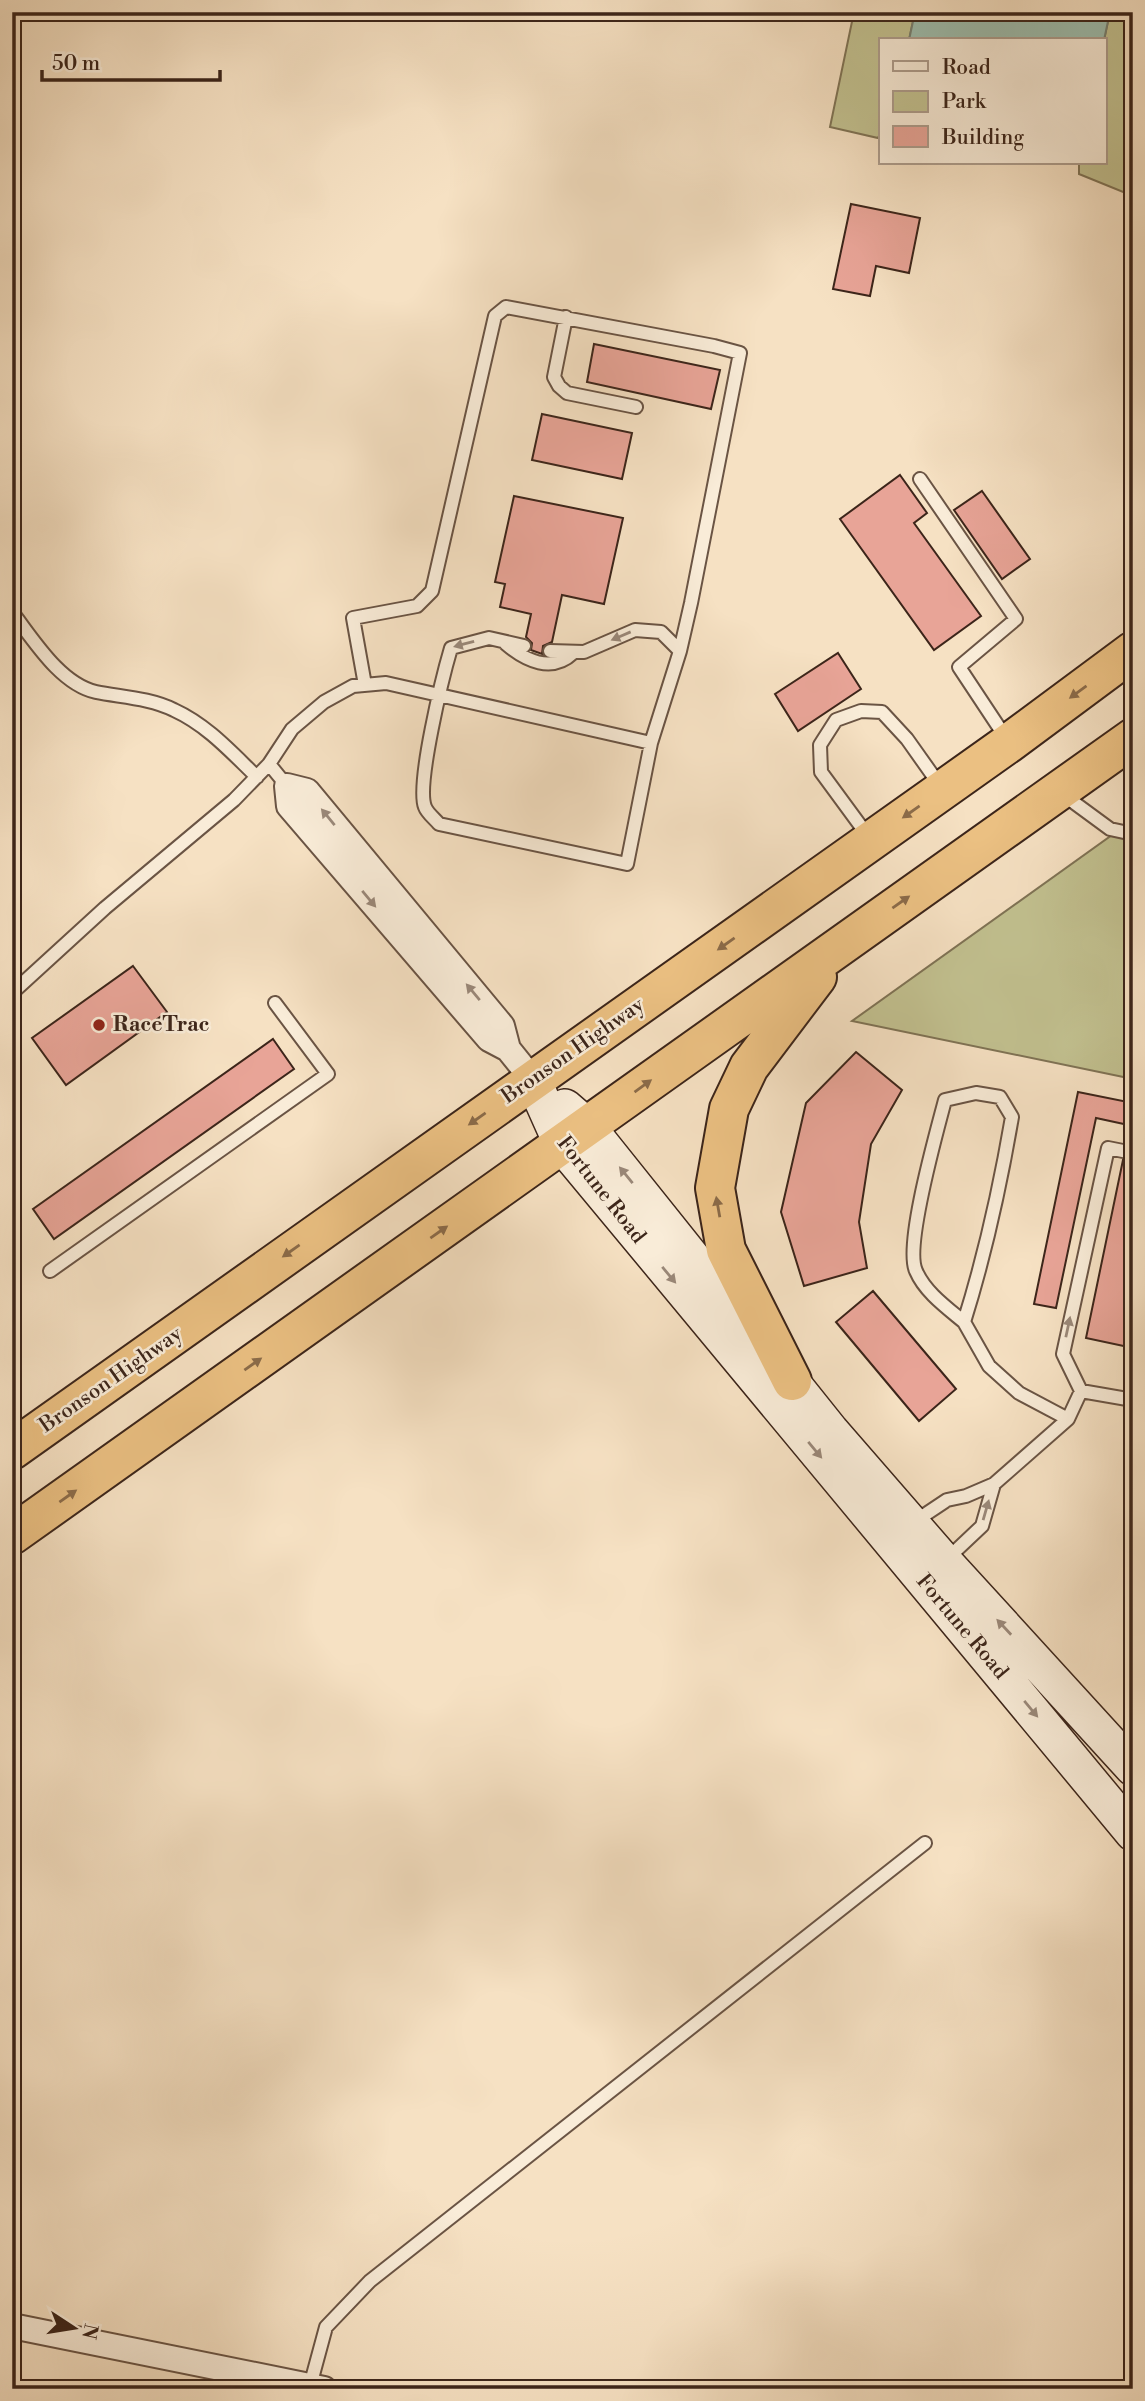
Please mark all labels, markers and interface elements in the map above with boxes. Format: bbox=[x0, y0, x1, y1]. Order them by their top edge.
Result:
scale bar bbox=[42, 38, 220, 82]
legend bbox=[879, 38, 1106, 164]
text: 50 m bbox=[52, 51, 100, 77]
text: Road bbox=[942, 55, 991, 81]
text: Park bbox=[942, 89, 987, 115]
text: Building bbox=[941, 125, 1024, 151]
one-way arrow bbox=[611, 630, 631, 642]
one-way arrow bbox=[452, 639, 474, 650]
one-way arrow bbox=[1069, 685, 1087, 699]
one-way arrow bbox=[902, 805, 920, 819]
one-way arrow bbox=[321, 808, 336, 825]
one-way arrow bbox=[361, 890, 376, 907]
one-way arrow bbox=[892, 895, 910, 909]
one-way arrow bbox=[717, 937, 735, 951]
one-way arrow bbox=[465, 983, 481, 1001]
street label: Bronson Highway bbox=[496, 992, 650, 1110]
place label: RaceTrac bbox=[113, 1012, 210, 1038]
marker: RaceTrac bbox=[91, 1017, 107, 1033]
one-way arrow bbox=[634, 1079, 652, 1093]
one-way arrow bbox=[468, 1112, 486, 1126]
street label: Fortune Road bbox=[551, 1131, 651, 1249]
one-way arrow bbox=[619, 1167, 634, 1185]
one-way arrow bbox=[713, 1196, 724, 1218]
one-way arrow bbox=[430, 1225, 448, 1239]
one-way arrow bbox=[282, 1244, 301, 1258]
one-way arrow bbox=[662, 1266, 677, 1284]
one-way arrow bbox=[1063, 1316, 1074, 1338]
street label: Bronson Highway bbox=[34, 1321, 188, 1439]
one-way arrow bbox=[244, 1357, 262, 1371]
one-way arrow bbox=[807, 1441, 823, 1459]
one-way arrow bbox=[59, 1489, 77, 1503]
one-way arrow bbox=[982, 1499, 992, 1520]
street label: Fortune Road bbox=[910, 1569, 1014, 1685]
one-way arrow bbox=[996, 1618, 1012, 1636]
one-way arrow bbox=[1023, 1701, 1038, 1718]
north arrow bbox=[38, 2292, 108, 2362]
text: N bbox=[76, 2321, 103, 2341]

